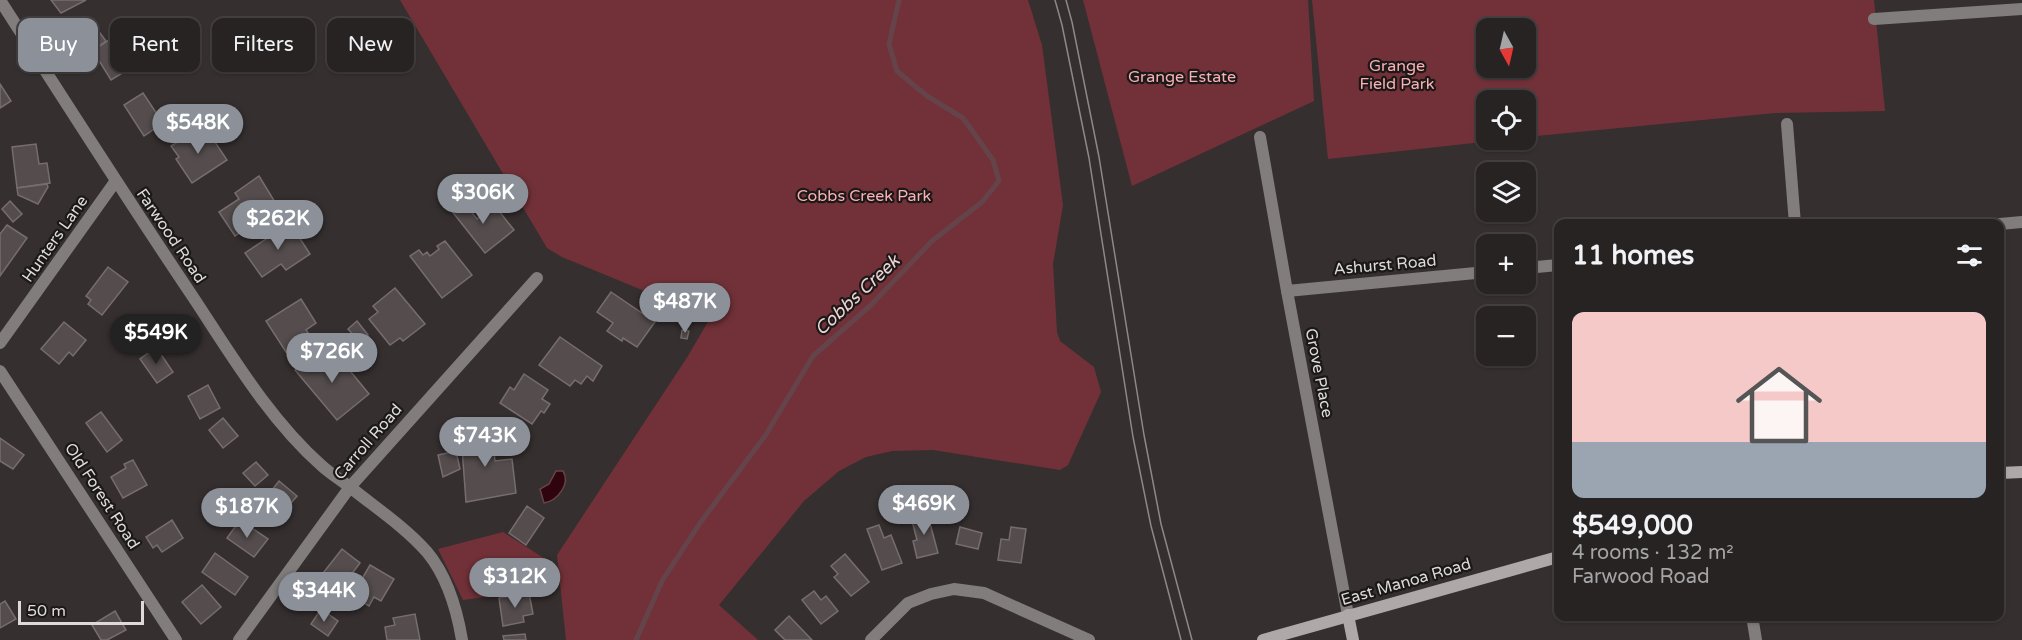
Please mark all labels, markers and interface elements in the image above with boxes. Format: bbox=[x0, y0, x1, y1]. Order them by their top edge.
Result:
chip: Buy bbox=[18, 18, 98, 72]
chip: Rent bbox=[110, 18, 200, 72]
chip: Filters bbox=[212, 18, 315, 72]
chip: New bbox=[327, 18, 414, 72]
north arrow bbox=[1476, 18, 1536, 78]
map controls bbox=[1476, 18, 1536, 366]
park label: Grange Field Park bbox=[1359, 56, 1435, 94]
park label: Grange Estate bbox=[1128, 67, 1236, 87]
button: locate bbox=[1476, 90, 1536, 150]
pin: $548K bbox=[156, 104, 240, 155]
text: $548K bbox=[166, 111, 230, 135]
button: layers bbox=[1476, 162, 1536, 222]
pin: $306K bbox=[441, 174, 525, 225]
text: $306K bbox=[451, 181, 515, 205]
street label: Farwood Road bbox=[132, 185, 210, 287]
park label: Cobbs Creek Park bbox=[797, 186, 932, 206]
street label: Hunters Lane bbox=[18, 192, 92, 286]
pin: $262K bbox=[236, 200, 320, 251]
text: $262K bbox=[246, 207, 310, 231]
button: + bbox=[1476, 234, 1536, 294]
icon: filters bbox=[1953, 239, 1986, 272]
text: 11 homes bbox=[1572, 240, 1694, 271]
water label: Cobbs Creek bbox=[810, 249, 905, 340]
street label: Ashurst Road bbox=[1333, 251, 1437, 279]
pin: $487K bbox=[643, 283, 727, 334]
text: $487K bbox=[653, 290, 717, 314]
button: − bbox=[1476, 306, 1536, 366]
pin: $549K bbox=[114, 314, 198, 365]
text: $549K bbox=[124, 321, 188, 345]
street label: Grove Place bbox=[1301, 327, 1337, 419]
pin: $726K bbox=[290, 333, 374, 384]
text: $726K bbox=[300, 340, 364, 364]
icon: home bbox=[1725, 351, 1833, 459]
street label: Carroll Road bbox=[330, 400, 406, 484]
pin: $743K bbox=[443, 417, 527, 468]
text: $743K bbox=[453, 424, 517, 448]
street label: Old Forest Road bbox=[60, 439, 144, 553]
pin: $469K bbox=[882, 485, 966, 536]
pin: $187K bbox=[205, 488, 289, 539]
text: $469K bbox=[892, 492, 956, 516]
text: $187K bbox=[215, 495, 279, 519]
text: $549,000 bbox=[1572, 510, 1693, 541]
text: 4 rooms · 132 m² bbox=[1572, 541, 1734, 565]
street label: East Manoa Road bbox=[1339, 554, 1473, 610]
pin: $312K bbox=[473, 558, 557, 609]
text: $312K bbox=[483, 565, 547, 589]
text: Farwood Road bbox=[1572, 565, 1710, 589]
pin: $344K bbox=[282, 572, 366, 623]
text: $344K bbox=[292, 579, 356, 603]
scale bar bbox=[18, 598, 144, 626]
text: 50 m bbox=[27, 601, 66, 621]

